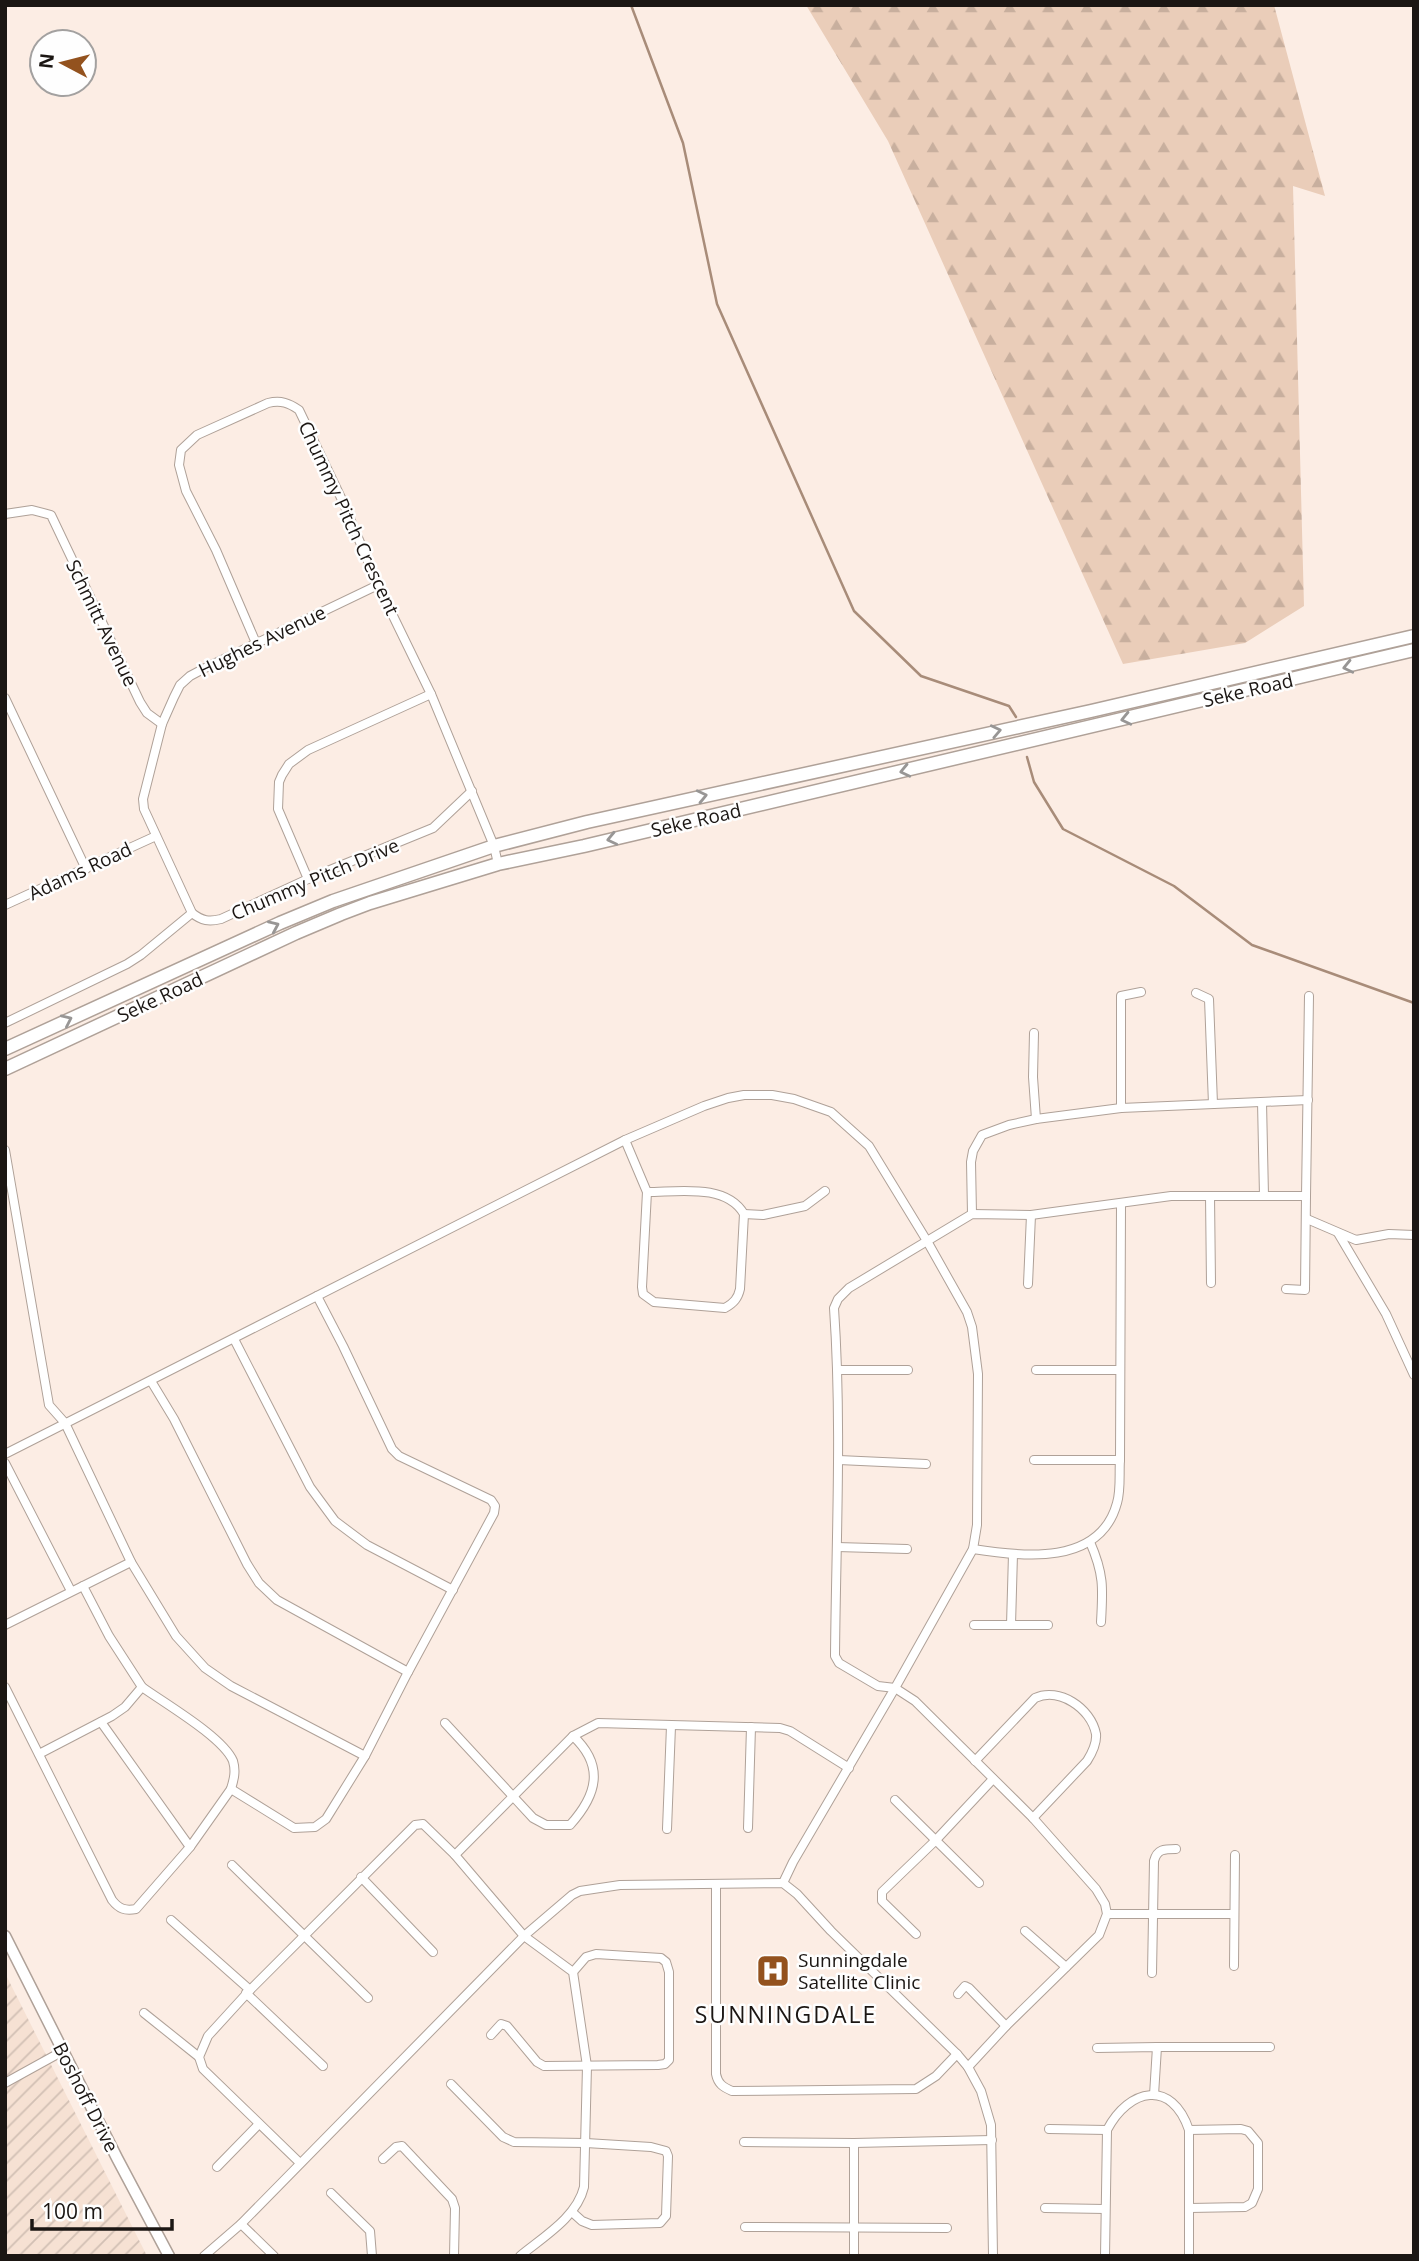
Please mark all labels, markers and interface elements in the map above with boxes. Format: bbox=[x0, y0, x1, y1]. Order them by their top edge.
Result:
north arrow bbox=[28, 28, 98, 98]
text: N bbox=[32, 52, 60, 70]
street label: Chummy Pitch Crescent bbox=[293, 417, 406, 619]
street label: Schmitt Avenue bbox=[60, 555, 144, 691]
street label: Hughes Avenue bbox=[194, 599, 330, 683]
one-way arrow bbox=[1342, 659, 1354, 673]
street label: Seke Road bbox=[1200, 667, 1296, 713]
one-way arrow bbox=[1120, 711, 1132, 725]
one-way arrow bbox=[990, 725, 1002, 740]
one-way arrow bbox=[899, 763, 911, 777]
one-way arrow bbox=[696, 790, 708, 805]
street label: Seke Road bbox=[648, 797, 744, 843]
one-way arrow bbox=[606, 831, 618, 846]
street label: Chummy Pitch Drive bbox=[227, 832, 403, 926]
street label: Adams Road bbox=[24, 836, 136, 906]
one-way arrow bbox=[267, 920, 279, 934]
street label: Seke Road bbox=[113, 966, 207, 1028]
one-way arrow bbox=[60, 1014, 72, 1028]
place label: Sunningdale Satellite Clinic bbox=[798, 1947, 920, 1995]
hospital icon: Sunningdale Satellite Clinic bbox=[754, 1952, 792, 1990]
district label: SUNNINGDALE bbox=[695, 1998, 877, 2030]
street label: Boshoff Drive bbox=[47, 2038, 125, 2156]
scale bar bbox=[32, 2188, 172, 2232]
text: 100 m bbox=[42, 2197, 103, 2225]

